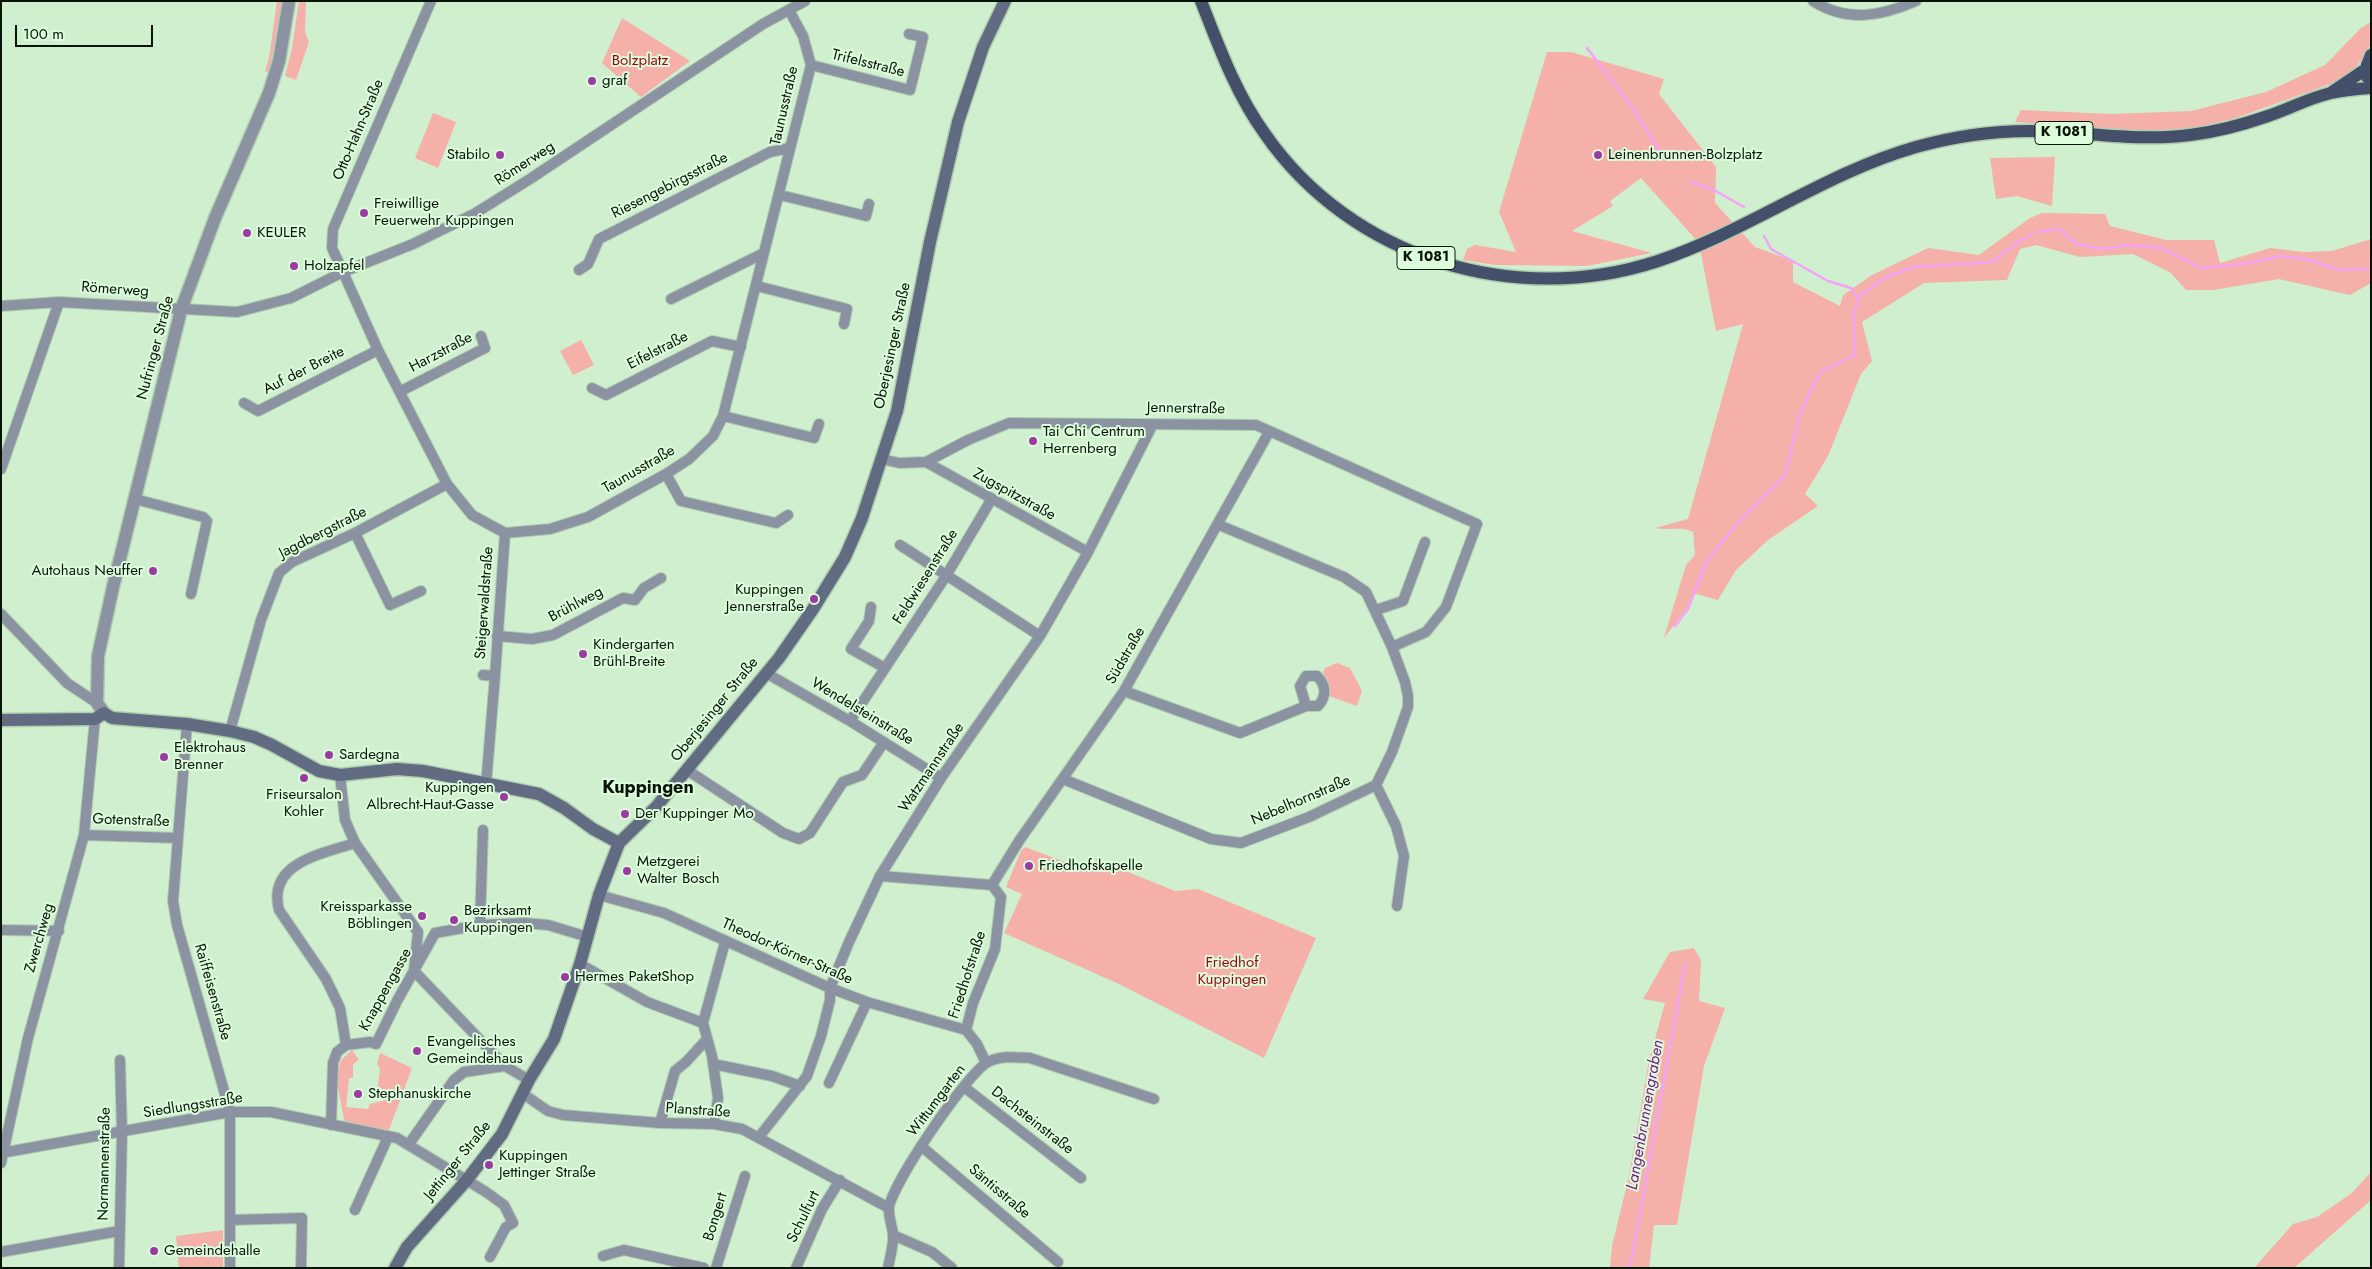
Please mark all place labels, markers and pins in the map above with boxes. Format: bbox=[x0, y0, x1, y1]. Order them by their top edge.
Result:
place label: graf bbox=[602, 72, 627, 90]
marker: graf bbox=[586, 75, 598, 87]
place label: Stabilo bbox=[447, 146, 490, 164]
place label: Leinenbrunnen-Bolzplatz bbox=[1608, 146, 1763, 164]
marker: Stabilo bbox=[494, 149, 506, 161]
marker: Leinenbrunnen-Bolzplatz bbox=[1592, 149, 1604, 161]
place label: Freiwillige Feuerwehr Kuppingen bbox=[374, 195, 514, 230]
marker: Freiwillige Feuerwehr Kuppingen bbox=[358, 207, 370, 219]
place label: KEULER bbox=[257, 224, 307, 242]
marker: KEULER bbox=[241, 227, 253, 239]
place label: Holzapfel bbox=[304, 257, 364, 275]
marker: Holzapfel bbox=[288, 260, 300, 272]
place label: Tai Chi Centrum Herrenberg bbox=[1043, 423, 1145, 458]
marker: Tai Chi Centrum Herrenberg bbox=[1027, 435, 1039, 447]
place label: Autohaus Neuffer bbox=[32, 562, 143, 580]
marker: Autohaus Neuffer bbox=[147, 565, 159, 577]
place label: Kuppingen Jennerstraße bbox=[726, 581, 804, 616]
marker: Kuppingen Jennerstraße bbox=[808, 593, 820, 605]
place label: Kindergarten Brühl-Breite bbox=[593, 636, 675, 671]
marker: Kindergarten Brühl-Breite bbox=[577, 648, 589, 660]
place label: Elektrohaus Brenner bbox=[174, 739, 246, 774]
place label: Sardegna bbox=[339, 746, 399, 764]
marker: Sardegna bbox=[323, 749, 335, 761]
marker: Elektrohaus Brenner bbox=[158, 751, 170, 763]
marker: Friseursalon Kohler bbox=[298, 772, 310, 784]
place label: Kuppingen Albrecht-Haut-Gasse bbox=[366, 779, 494, 814]
place label: Friseursalon Kohler bbox=[266, 786, 342, 821]
marker: Kuppingen Albrecht-Haut-Gasse bbox=[498, 791, 510, 803]
place label: Der Kuppinger Mo bbox=[635, 805, 754, 823]
marker: Der Kuppinger Mo bbox=[619, 808, 631, 820]
place label: Metzgerei Walter Bosch bbox=[637, 853, 720, 888]
place label: Friedhofskapelle bbox=[1039, 857, 1143, 875]
marker: Friedhofskapelle bbox=[1023, 860, 1035, 872]
marker: Metzgerei Walter Bosch bbox=[621, 865, 633, 877]
place label: Kreissparkasse Böblingen bbox=[320, 898, 412, 933]
place label: Bezirksamt Kuppingen bbox=[464, 902, 533, 937]
marker: Kreissparkasse Böblingen bbox=[416, 910, 428, 922]
marker: Bezirksamt Kuppingen bbox=[448, 914, 460, 926]
place label: Hermes PaketShop bbox=[575, 968, 694, 986]
marker: Hermes PaketShop bbox=[559, 971, 571, 983]
place label: Evangelisches Gemeindehaus bbox=[427, 1033, 523, 1068]
marker: Evangelisches Gemeindehaus bbox=[411, 1045, 423, 1057]
place label: Stephanuskirche bbox=[368, 1085, 471, 1103]
marker: Stephanuskirche bbox=[352, 1088, 364, 1100]
place label: Kuppingen Jettinger Straße bbox=[499, 1147, 596, 1182]
marker: Kuppingen Jettinger Straße bbox=[483, 1159, 495, 1171]
place label: Gemeindehalle bbox=[164, 1242, 261, 1260]
marker: Gemeindehalle bbox=[148, 1245, 160, 1257]

